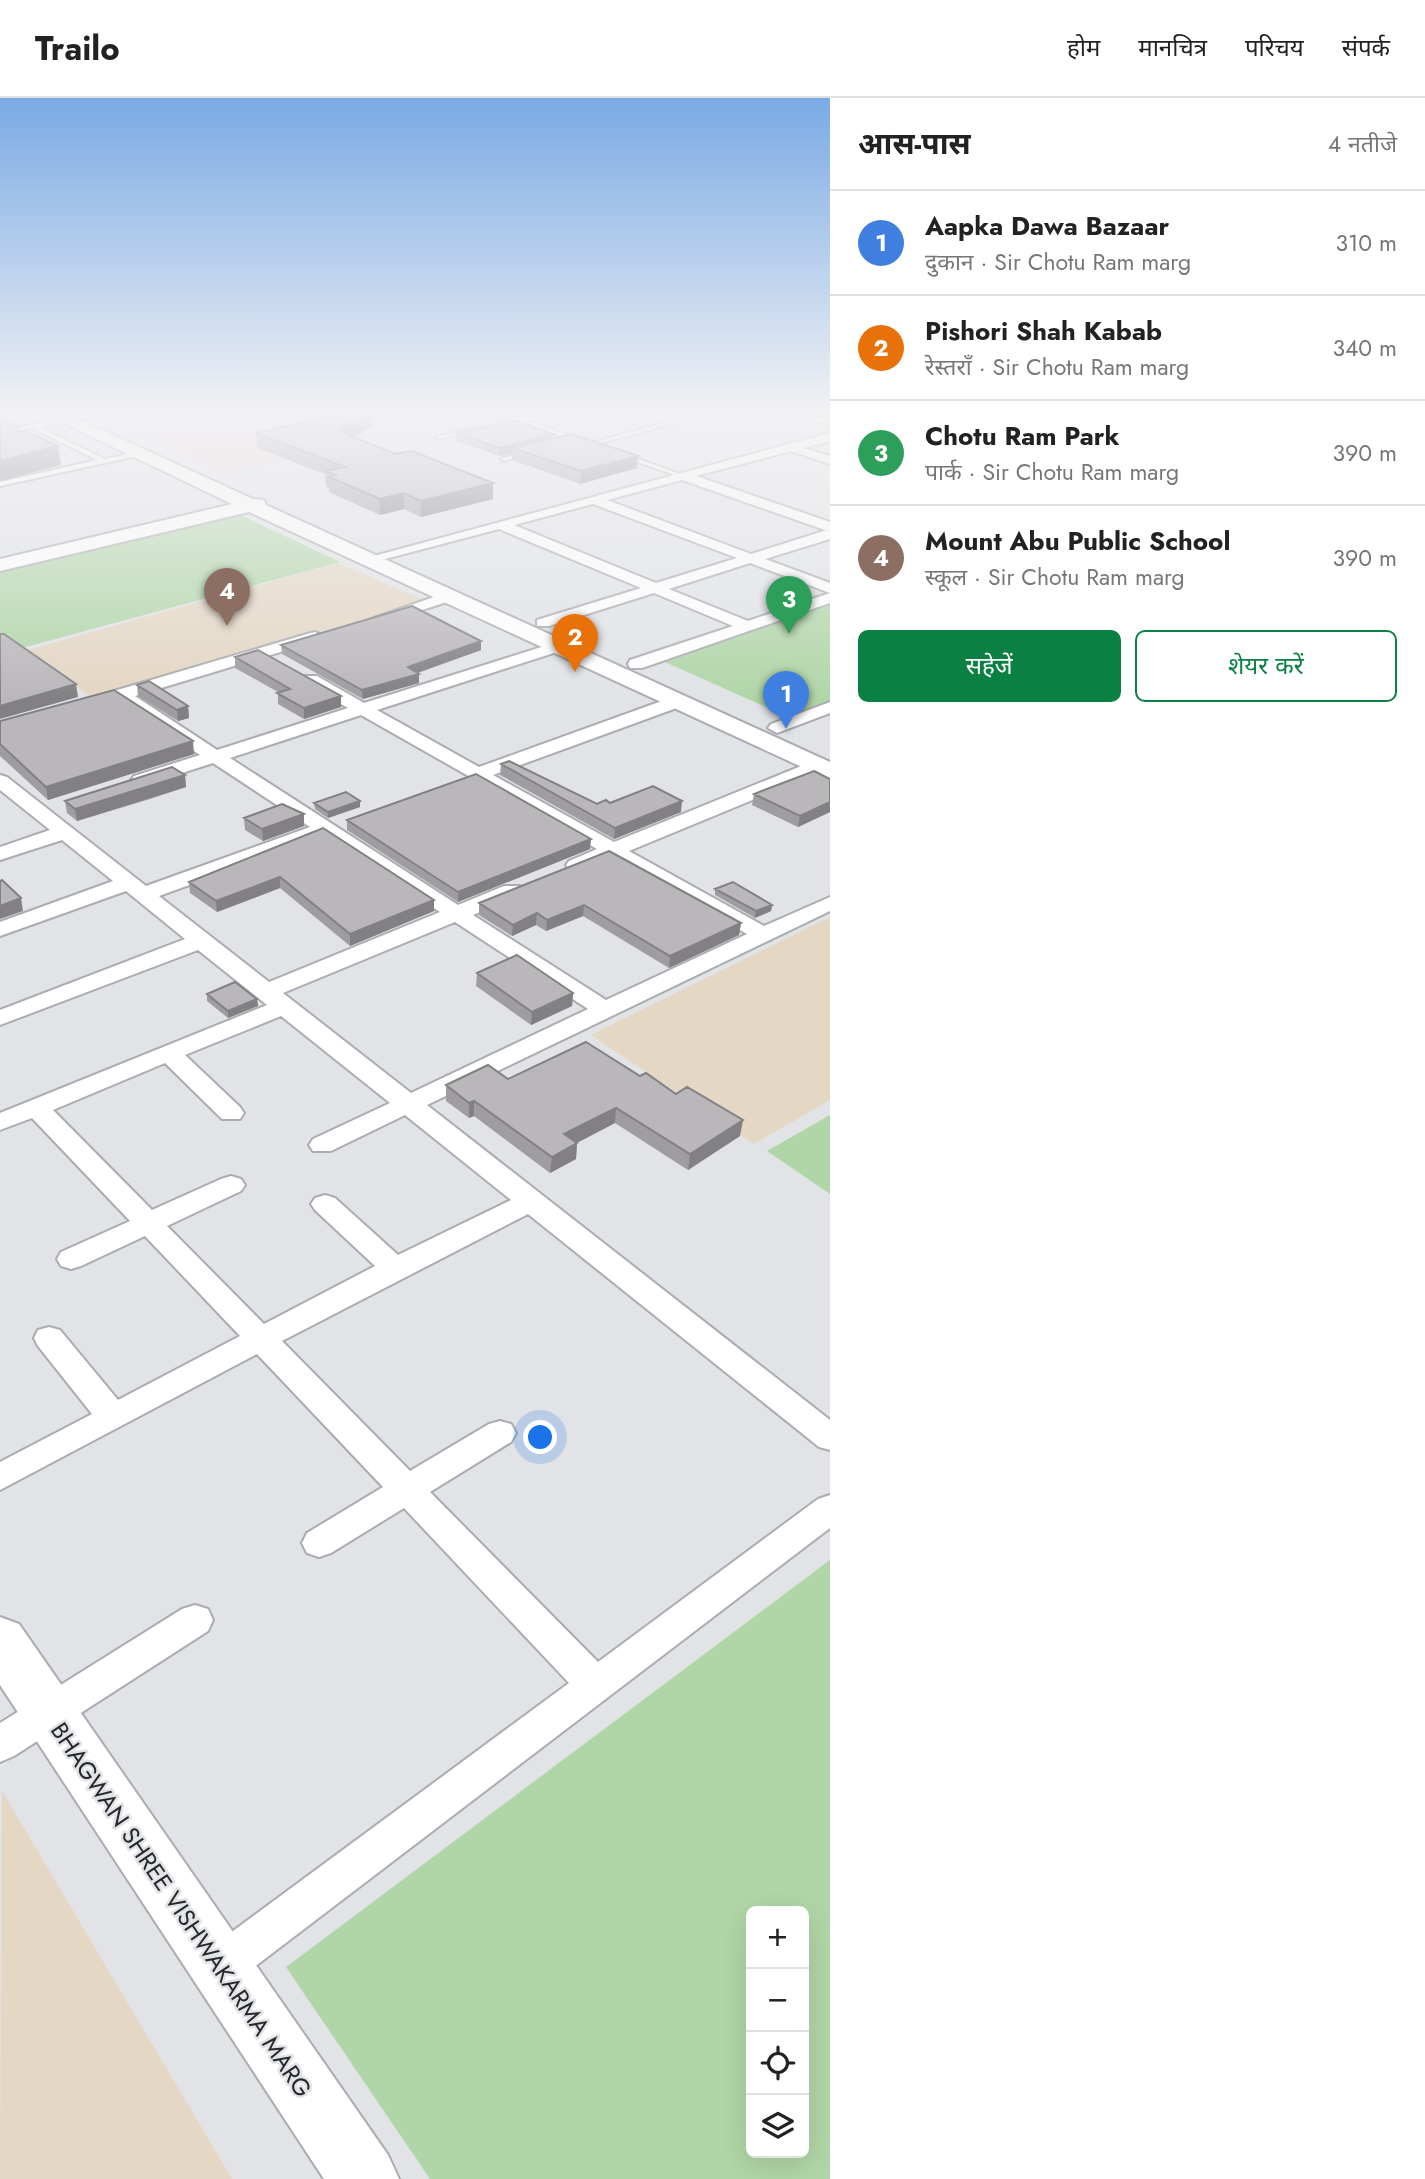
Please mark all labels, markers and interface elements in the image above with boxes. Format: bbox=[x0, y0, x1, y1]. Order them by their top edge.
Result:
text: Trailo bbox=[35, 25, 120, 72]
text: होम bbox=[1067, 30, 1100, 65]
text: मानचित्र bbox=[1138, 30, 1207, 65]
text: परिचय bbox=[1245, 30, 1304, 65]
text: संपर्क bbox=[1342, 30, 1390, 65]
text: आस-पास bbox=[858, 122, 971, 165]
text: 4 नतीजे bbox=[1328, 127, 1397, 161]
text: Aapka Dawa Bazaar bbox=[925, 207, 1169, 245]
text: 1 bbox=[875, 226, 887, 260]
text: 310 m bbox=[1335, 226, 1397, 260]
text: दुकान · Sir Chotu Ram marg bbox=[925, 245, 1191, 279]
text: Pishori Shah Kabab bbox=[925, 312, 1162, 350]
text: 2 bbox=[873, 331, 889, 365]
text: 340 m bbox=[1332, 331, 1397, 365]
text: रेस्तराँ · Sir Chotu Ram marg bbox=[925, 350, 1189, 384]
text: Chotu Ram Park bbox=[925, 417, 1119, 455]
text: 3 bbox=[874, 436, 888, 470]
text: 390 m bbox=[1333, 436, 1397, 470]
text: पार्क · Sir Chotu Ram marg bbox=[925, 455, 1179, 489]
text: Mount Abu Public School bbox=[925, 522, 1230, 560]
text: 4 bbox=[873, 541, 889, 575]
text: 390 m bbox=[1333, 541, 1397, 575]
text: स्कूल · Sir Chotu Ram marg bbox=[925, 560, 1185, 594]
pin: 4 bbox=[204, 568, 250, 626]
pin: 3 bbox=[766, 576, 812, 634]
pin: 2 bbox=[552, 614, 598, 672]
button: सहेजें bbox=[858, 630, 1121, 702]
button: शेयर करें bbox=[1135, 630, 1397, 702]
pin: 1 bbox=[763, 671, 809, 729]
your location bbox=[523, 1420, 557, 1454]
street label: BHAGWAN SHREE VISHWAKARMA MARG bbox=[42, 1715, 321, 2104]
map controls bbox=[746, 1906, 809, 2158]
button: + bbox=[746, 1906, 809, 1969]
button: − bbox=[746, 1969, 809, 2032]
button: locate bbox=[746, 2032, 809, 2095]
button: layers bbox=[746, 2095, 809, 2158]

